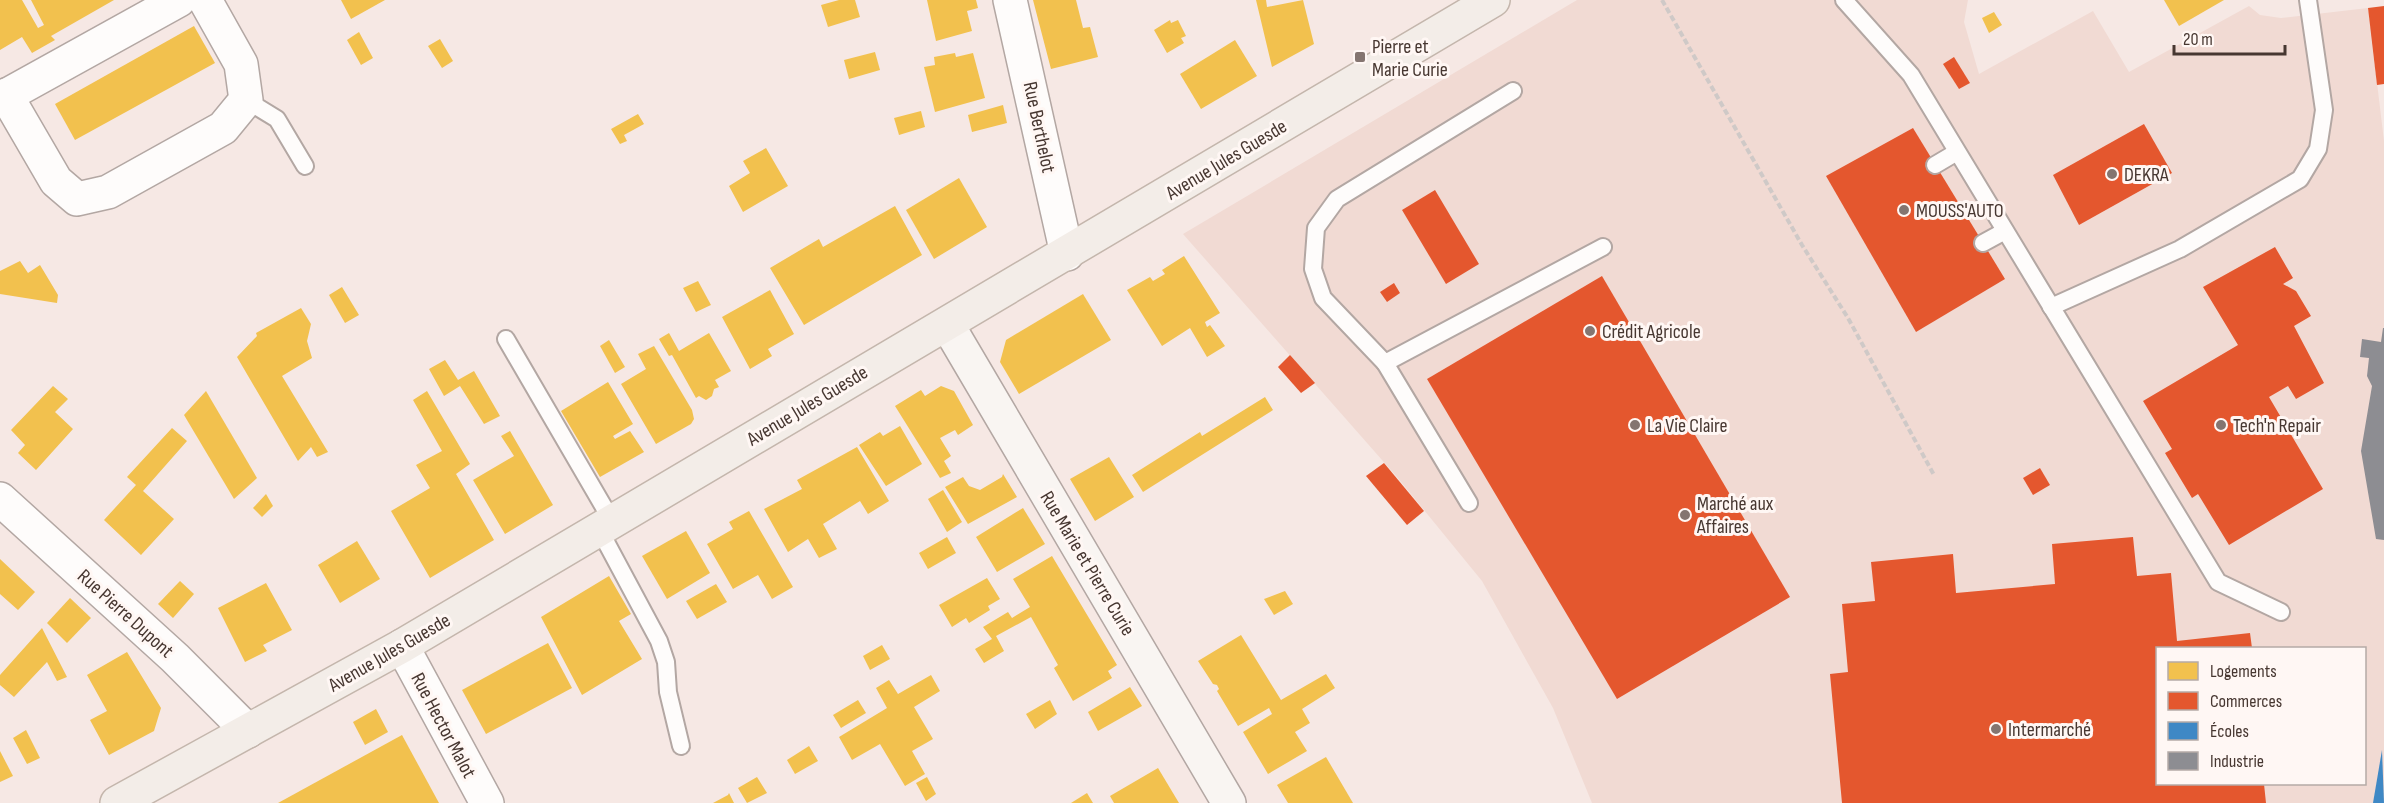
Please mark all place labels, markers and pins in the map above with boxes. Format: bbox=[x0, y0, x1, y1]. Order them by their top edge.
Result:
place label: Pierre et Marie Curie bbox=[1372, 35, 1448, 82]
marker: Pierre et Marie Curie bbox=[1353, 50, 1367, 64]
place label: DEKRA bbox=[2124, 163, 2169, 187]
marker: DEKRA bbox=[2105, 167, 2119, 181]
place label: MOUSS'AUTO bbox=[1916, 199, 2004, 223]
marker: MOUSS'AUTO bbox=[1897, 203, 1911, 217]
place label: Crédit Agricole bbox=[1602, 320, 1701, 344]
marker: Crédit Agricole bbox=[1583, 324, 1597, 338]
place label: La Vie Claire bbox=[1647, 414, 1728, 438]
place label: Tech'n Repair bbox=[2233, 414, 2321, 438]
marker: La Vie Claire bbox=[1628, 418, 1642, 432]
marker: Tech'n Repair bbox=[2214, 418, 2228, 432]
place label: Marché aux Affaires bbox=[1696, 492, 1774, 539]
marker: Marché aux Affaires bbox=[1678, 508, 1692, 522]
place label: Intermarché bbox=[2008, 718, 2091, 742]
marker: Intermarché bbox=[1989, 722, 2003, 736]

